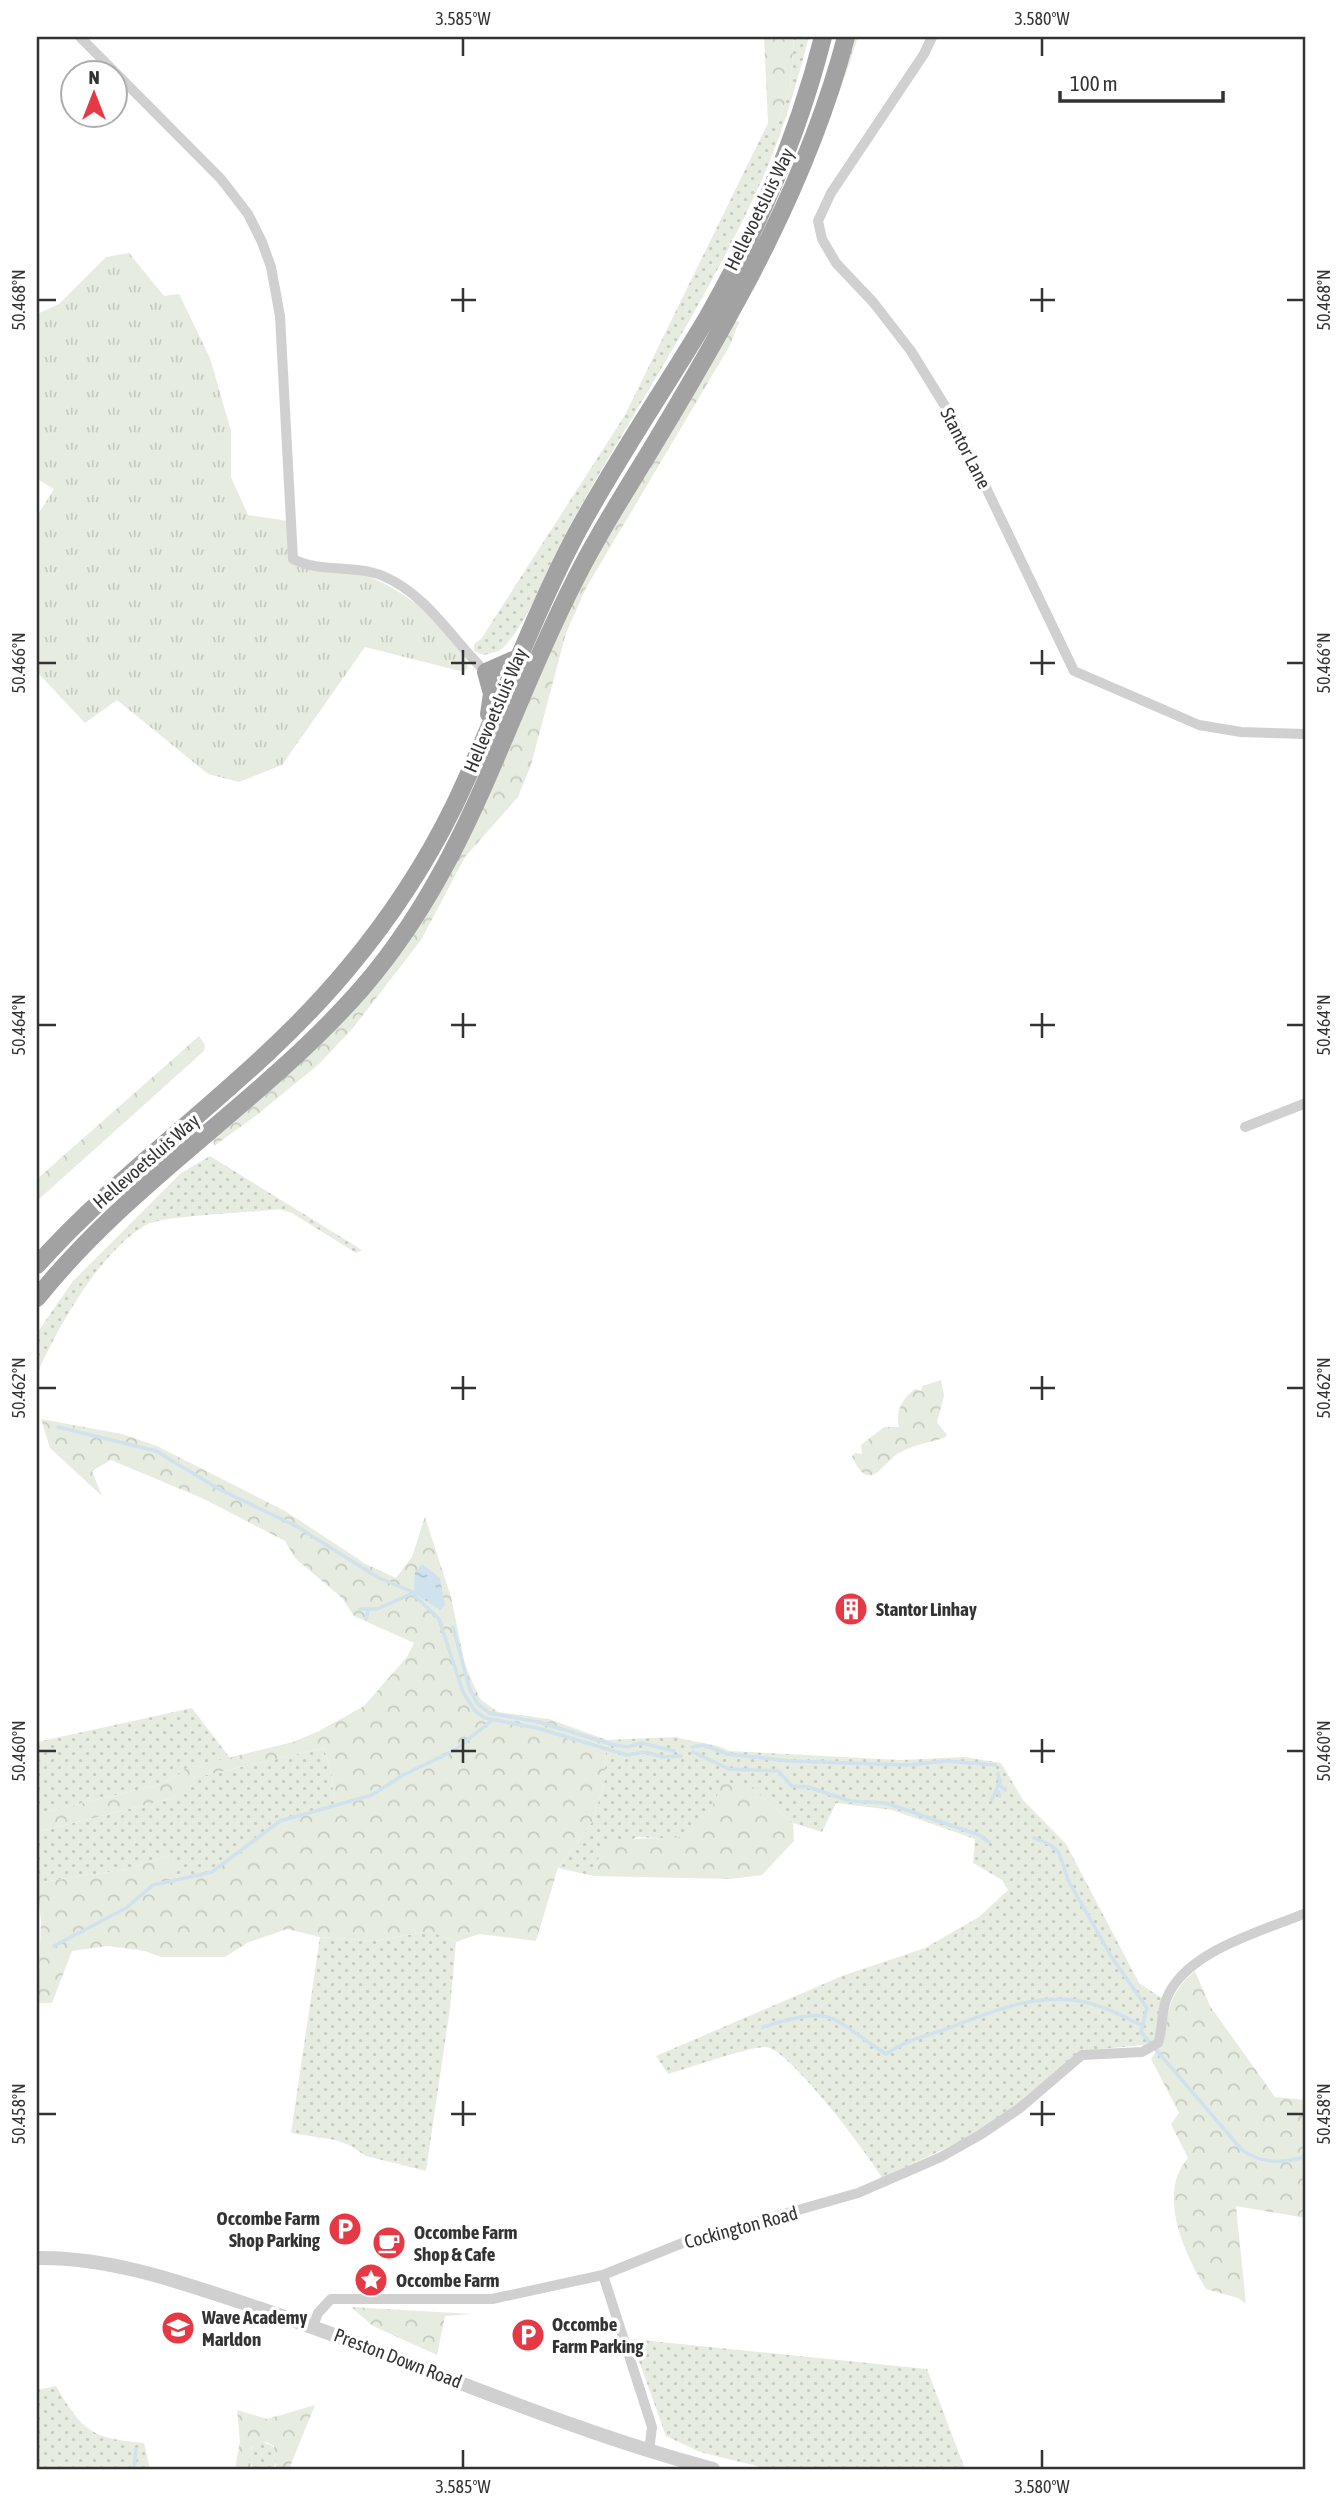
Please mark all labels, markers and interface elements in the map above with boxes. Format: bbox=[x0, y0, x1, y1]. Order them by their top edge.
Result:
text: 3.585°W bbox=[435, 8, 491, 29]
text: 3.580°W bbox=[1014, 8, 1070, 29]
north arrow bbox=[60, 60, 130, 130]
scale bar bbox=[1060, 60, 1222, 104]
text: N bbox=[88, 66, 100, 88]
text: 100 m bbox=[1070, 71, 1118, 95]
street label: Hellevoetsluis Way bbox=[720, 144, 798, 274]
text: 50.468°N bbox=[8, 269, 29, 331]
text: 50.468°N bbox=[1313, 269, 1334, 331]
street label: Stantor Lane bbox=[936, 404, 996, 492]
text: 50.466°N bbox=[8, 632, 29, 694]
text: 50.466°N bbox=[1313, 632, 1334, 694]
street label: Hellevoetsluis Way bbox=[459, 644, 531, 776]
text: 50.464°N bbox=[8, 994, 29, 1056]
text: 50.464°N bbox=[1313, 994, 1334, 1056]
street label: Hellevoetsluis Way bbox=[89, 1109, 204, 1213]
text: 50.462°N bbox=[8, 1357, 29, 1419]
text: 50.462°N bbox=[1313, 1357, 1334, 1419]
building icon: Stantor Linhay bbox=[832, 1590, 870, 1628]
place label: Stantor Linhay bbox=[876, 1598, 977, 1620]
text: 50.460°N bbox=[8, 1720, 29, 1782]
text: 50.460°N bbox=[1313, 1720, 1334, 1782]
text: 50.458°N bbox=[8, 2083, 29, 2145]
text: 50.458°N bbox=[1313, 2083, 1334, 2145]
street label: Cockington Road bbox=[682, 2201, 800, 2253]
place label: Occombe Farm Shop Parking bbox=[217, 2207, 321, 2251]
parking icon: Occombe Farm Shop Parking bbox=[326, 2210, 364, 2248]
place label: Occombe Farm Shop & Cafe bbox=[414, 2221, 517, 2265]
cafe icon: Occombe Farm Shop & Cafe bbox=[370, 2224, 408, 2262]
place icon: Occombe Farm bbox=[352, 2261, 390, 2299]
place label: Occombe Farm bbox=[396, 2269, 499, 2291]
place label: Wave Academy Marldon bbox=[201, 2306, 307, 2350]
school or university icon: Wave Academy Marldon bbox=[159, 2309, 197, 2347]
place label: Occombe Farm Parking bbox=[552, 2313, 644, 2357]
parking icon: Occombe Farm Parking bbox=[509, 2316, 547, 2354]
street label: Preston Down Road bbox=[331, 2324, 465, 2392]
text: 3.585°W bbox=[435, 2476, 491, 2497]
text: 3.580°W bbox=[1014, 2476, 1070, 2497]

